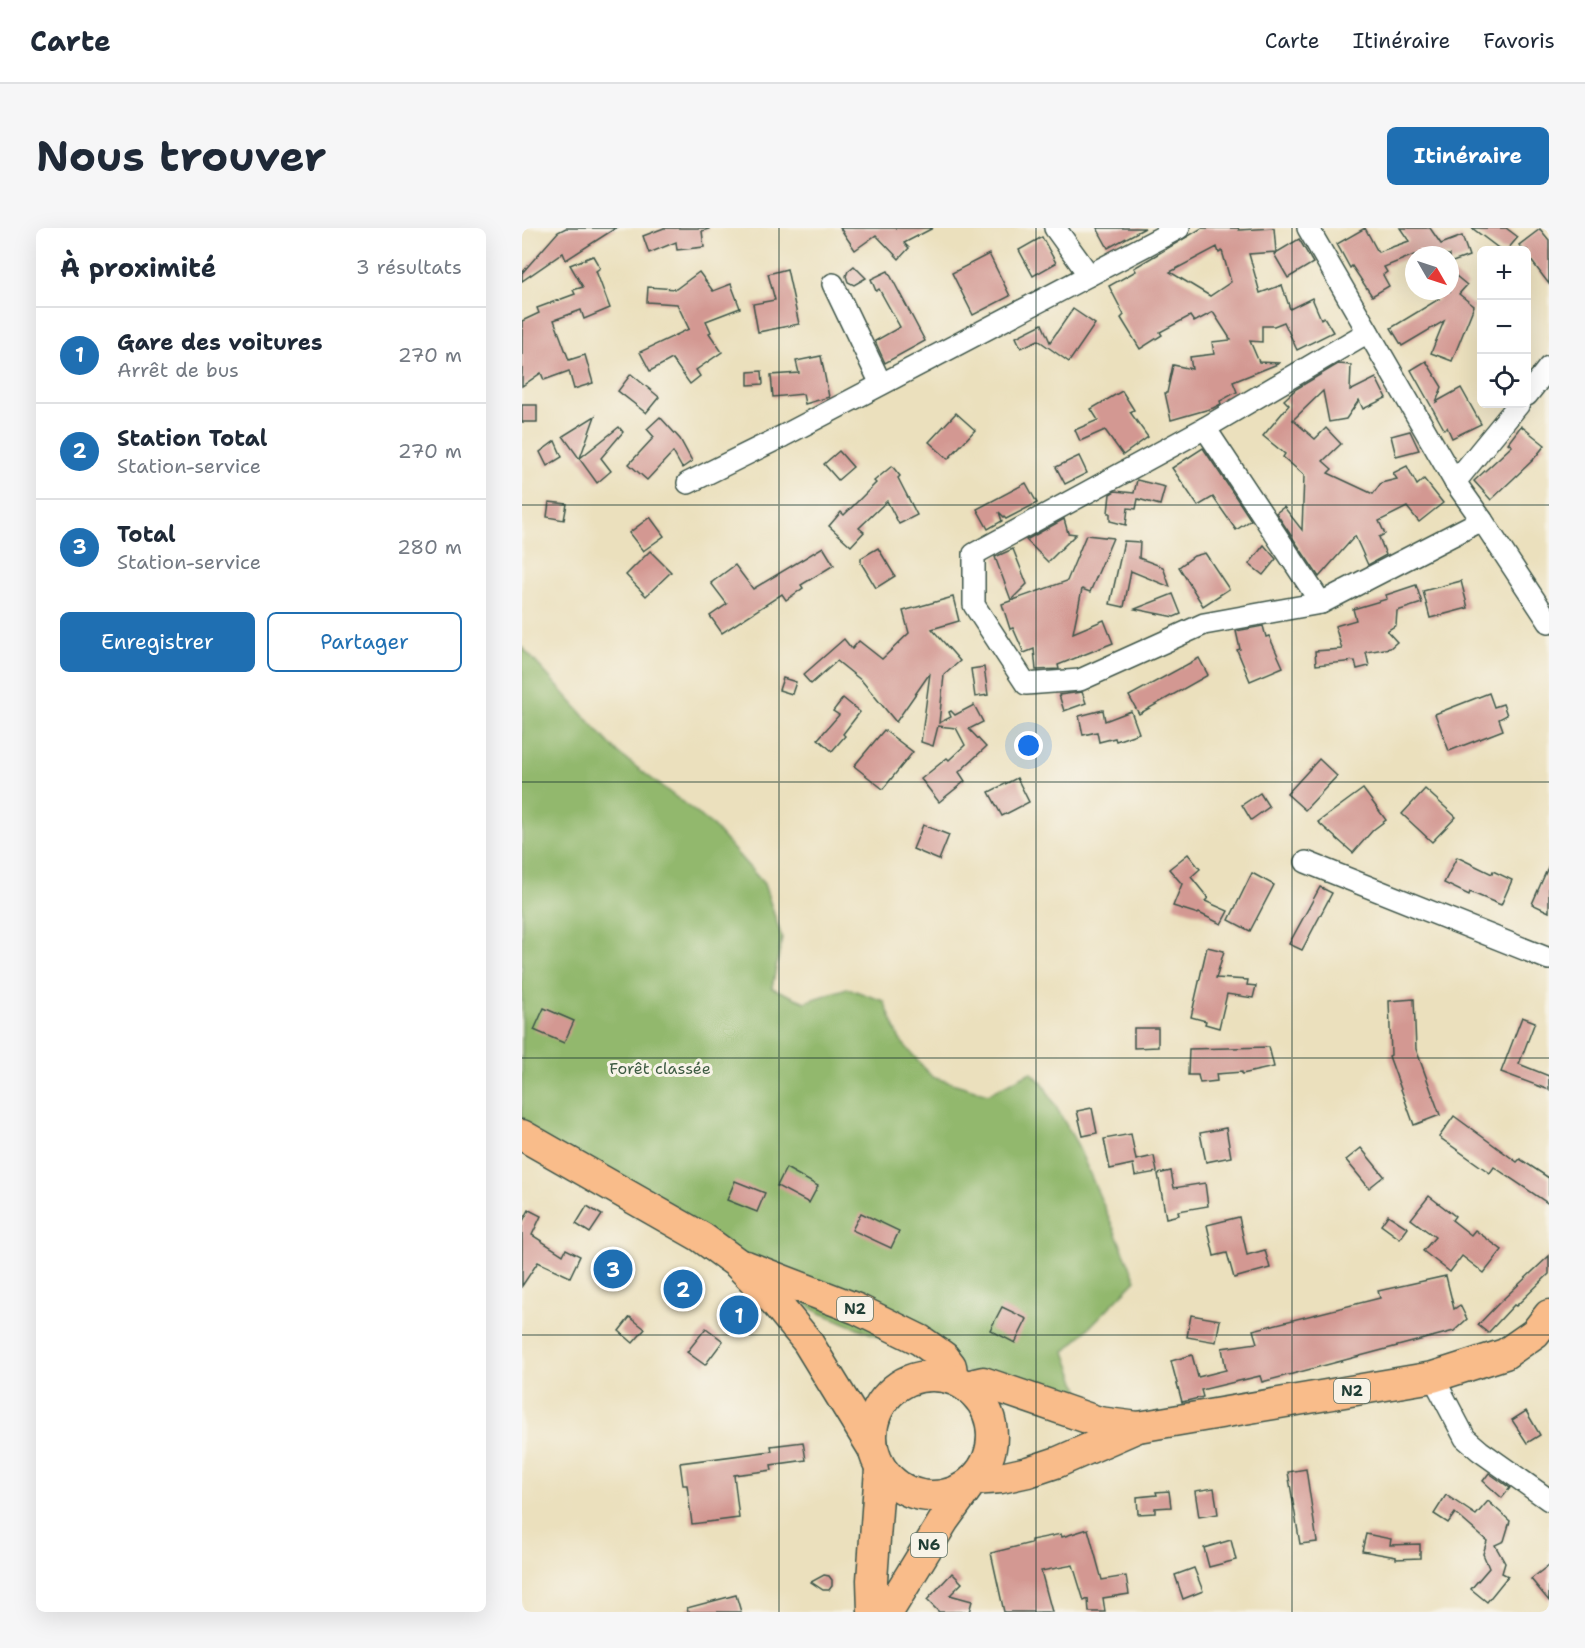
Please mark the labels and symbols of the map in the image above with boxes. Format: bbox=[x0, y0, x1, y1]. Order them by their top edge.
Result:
north arrow bbox=[1405, 246, 1459, 300]
your location bbox=[1014, 731, 1043, 760]
park label: Forêt classée bbox=[609, 1058, 711, 1079]
pin: 3 bbox=[594, 1246, 632, 1292]
pin: 2 bbox=[664, 1266, 702, 1312]
pin: 1 bbox=[720, 1292, 758, 1338]
road number: N2 bbox=[837, 1297, 873, 1321]
road number: N2 bbox=[1334, 1379, 1370, 1403]
road number: N6 bbox=[911, 1533, 947, 1557]

